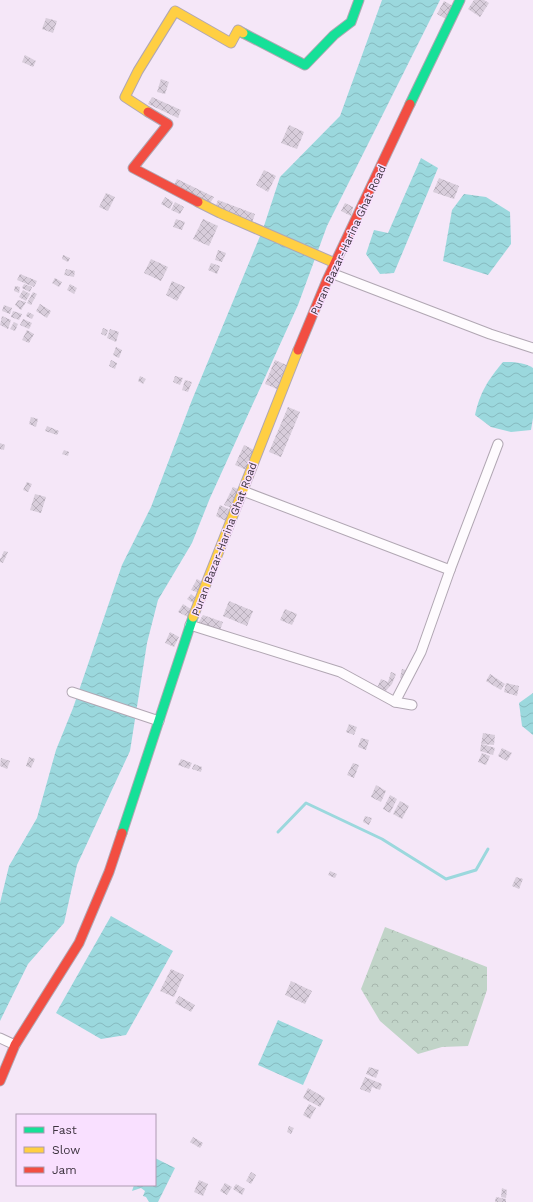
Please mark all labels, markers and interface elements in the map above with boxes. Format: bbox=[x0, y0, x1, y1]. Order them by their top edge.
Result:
street label: Puran Bazar-Harina Ghat Road bbox=[308, 163, 389, 317]
street label: Puran Bazar-Harina Ghat Road bbox=[189, 460, 260, 618]
legend bbox=[16, 1114, 156, 1186]
text: Fast bbox=[52, 1123, 77, 1137]
text: Slow bbox=[52, 1143, 80, 1157]
text: Jam bbox=[52, 1163, 77, 1177]

